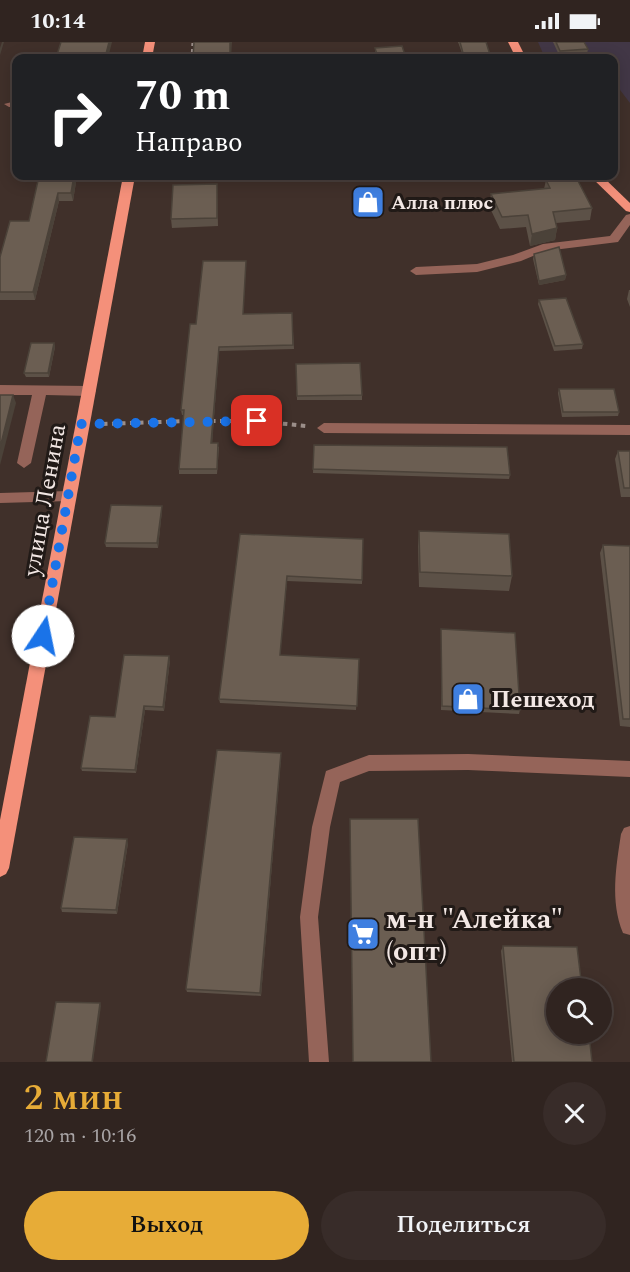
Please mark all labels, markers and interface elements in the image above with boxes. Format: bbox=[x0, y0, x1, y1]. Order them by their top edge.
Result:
text: 10:14 bbox=[30, 5, 85, 38]
text: 70 m bbox=[135, 65, 230, 128]
icon: right bbox=[36, 78, 114, 156]
text: Направо bbox=[135, 122, 243, 164]
shop icon: Алла плюс bbox=[350, 184, 386, 220]
place label: Алла плюс bbox=[391, 188, 493, 218]
pin bbox=[231, 395, 282, 446]
icon: arrive bbox=[240, 404, 273, 437]
street label: улица Ленина bbox=[14, 421, 76, 580]
position arrow bbox=[11, 604, 75, 668]
shop icon: Пешеход bbox=[450, 681, 486, 717]
place label: Пешеход bbox=[491, 682, 594, 718]
place label: м-н "Алейка" (опт) bbox=[386, 898, 563, 973]
supermarket icon: м-н "Алейка" (опт) bbox=[345, 916, 381, 952]
map controls bbox=[546, 978, 612, 1044]
button: search bbox=[546, 978, 612, 1044]
text: 2 мин bbox=[24, 1071, 123, 1126]
button: close bbox=[543, 1082, 606, 1145]
text: 120 m · 10:16 bbox=[24, 1121, 136, 1151]
button: Выход bbox=[24, 1191, 309, 1260]
button: Поделиться bbox=[321, 1191, 606, 1260]

